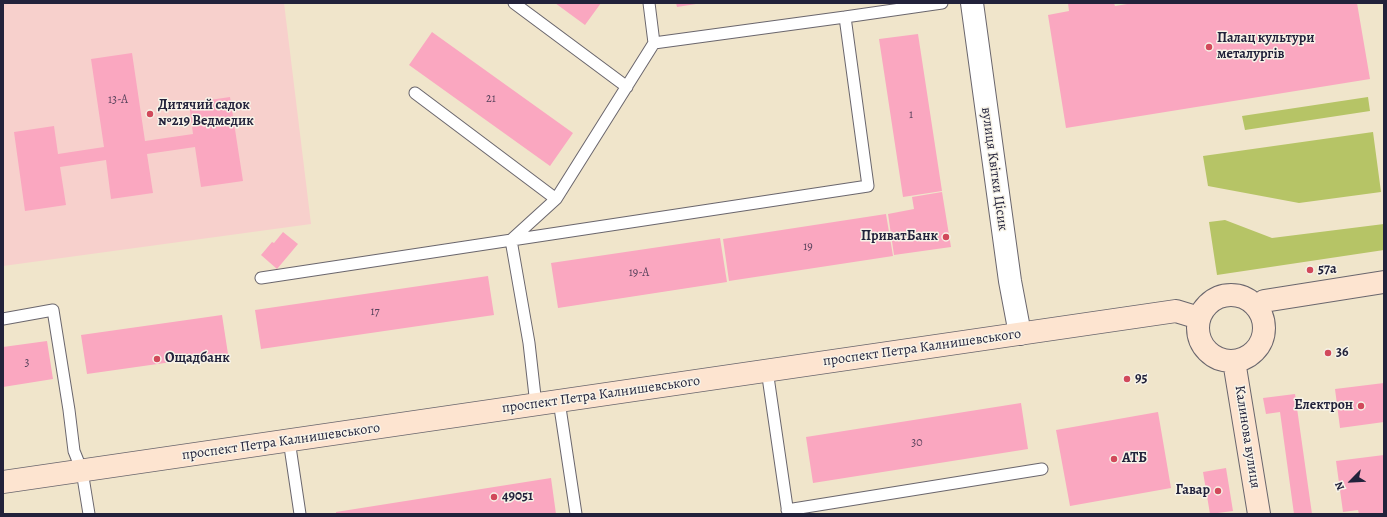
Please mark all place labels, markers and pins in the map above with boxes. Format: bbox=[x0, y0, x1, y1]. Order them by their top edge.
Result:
place label: Палац культури металургів bbox=[1217, 31, 1315, 64]
marker: Палац культури металургів bbox=[1204, 42, 1214, 52]
place label: Дитячий садок №219 Ведмедик bbox=[158, 98, 254, 130]
marker: Дитячий садок №219 Ведмедик bbox=[145, 109, 155, 119]
place label: ПриватБанк bbox=[861, 229, 938, 245]
marker: ПриватБанк bbox=[941, 232, 951, 242]
place label: 57а bbox=[1318, 262, 1337, 278]
marker: 57а bbox=[1305, 265, 1315, 275]
place label: 36 bbox=[1336, 345, 1349, 361]
marker: 36 bbox=[1323, 348, 1333, 358]
place label: Ощадбанк bbox=[165, 351, 230, 367]
marker: Ощадбанк bbox=[152, 354, 162, 364]
place label: 95 bbox=[1135, 371, 1147, 387]
marker: 95 bbox=[1122, 374, 1132, 384]
place label: Електрон bbox=[1294, 398, 1353, 414]
marker: Електрон bbox=[1356, 401, 1366, 411]
place label: АТБ bbox=[1122, 451, 1147, 467]
marker: АТБ bbox=[1109, 454, 1119, 464]
place label: Гавар bbox=[1175, 483, 1210, 499]
marker: Гавар bbox=[1213, 486, 1223, 496]
place label: 49051 bbox=[502, 489, 533, 505]
marker: 49051 bbox=[489, 492, 499, 502]

